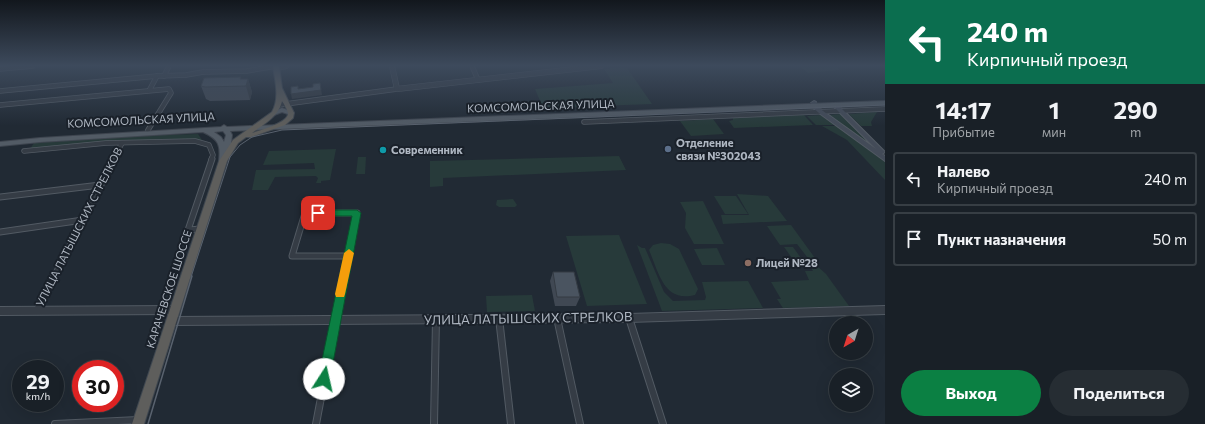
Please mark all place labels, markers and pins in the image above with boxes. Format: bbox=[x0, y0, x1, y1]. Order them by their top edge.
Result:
place label: Отделение связи №302043 bbox=[676, 136, 761, 162]
place label: Современник bbox=[391, 143, 463, 156]
marker: Отделение связи №302043 bbox=[663, 144, 673, 154]
marker: Современник bbox=[378, 145, 388, 155]
pin bbox=[301, 196, 335, 230]
place label: Лицей №28 bbox=[756, 256, 818, 269]
marker: Лицей №28 bbox=[743, 258, 753, 268]

